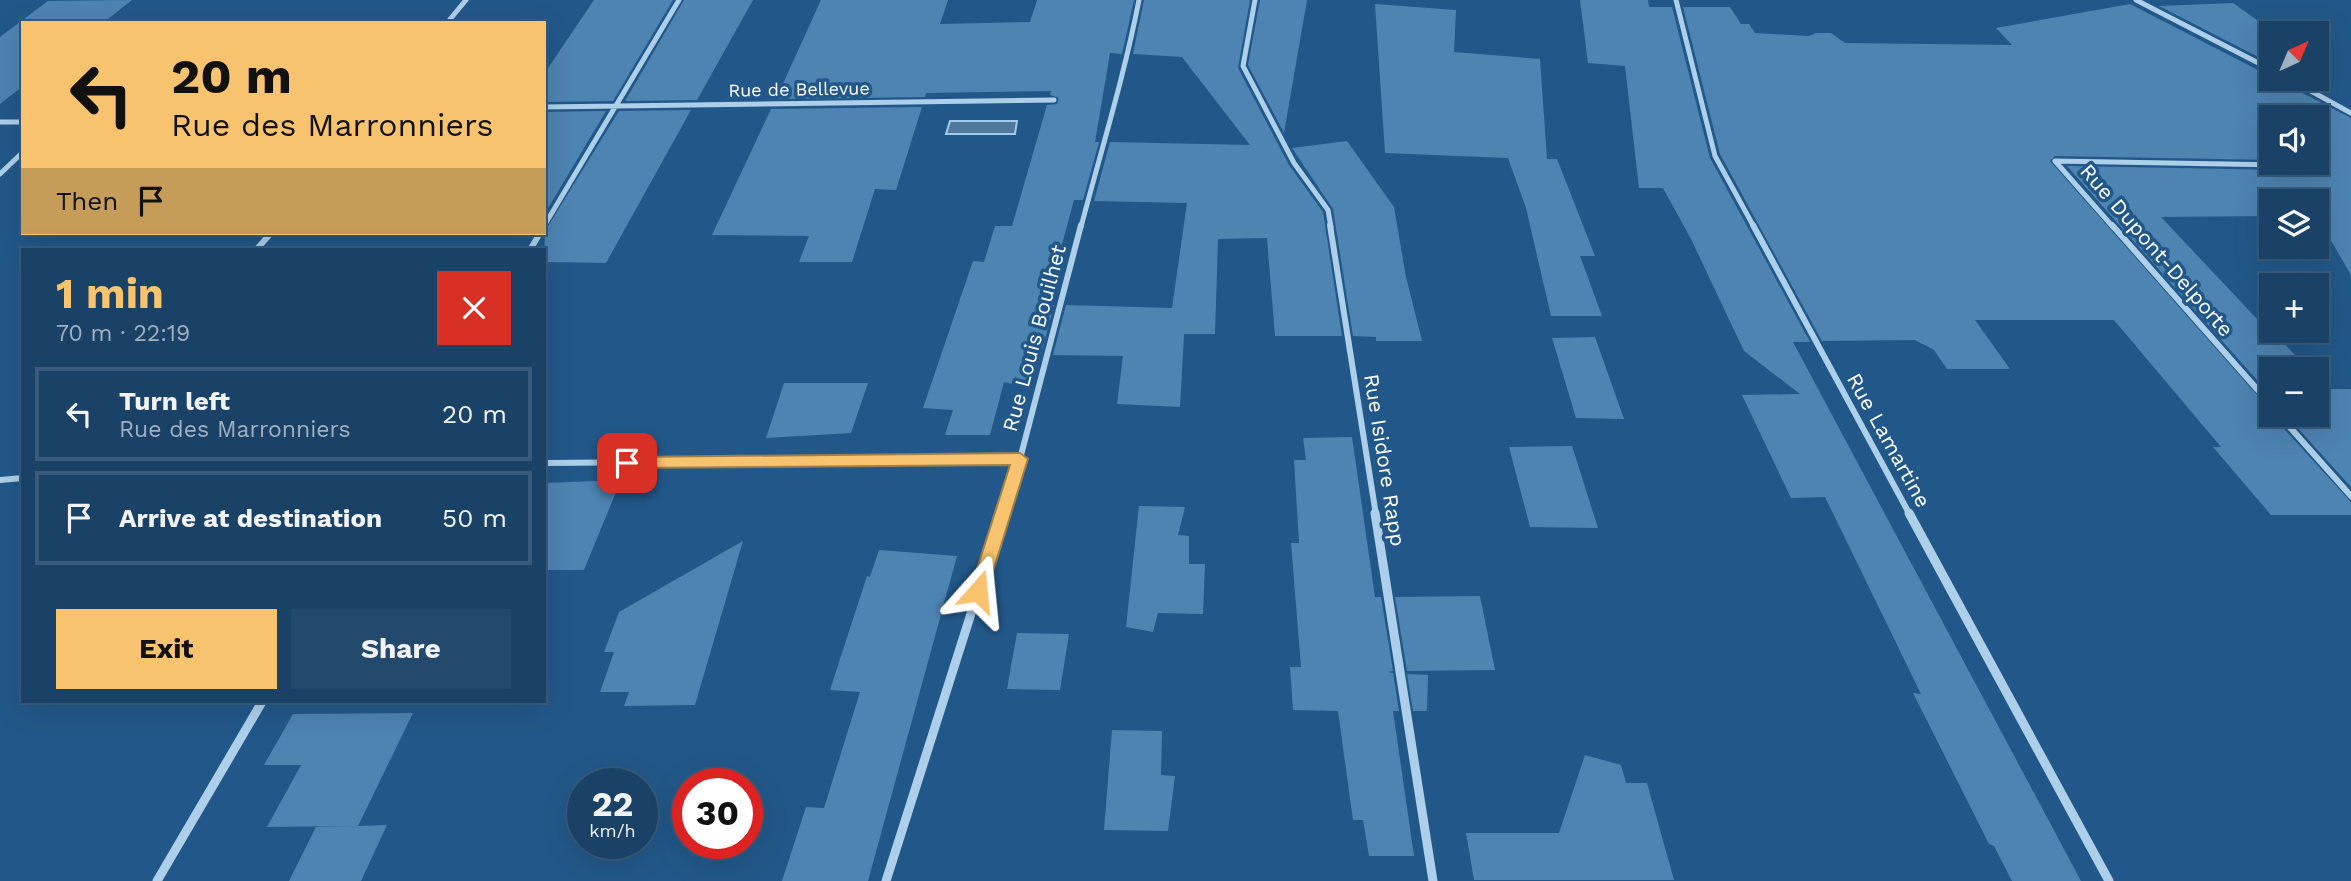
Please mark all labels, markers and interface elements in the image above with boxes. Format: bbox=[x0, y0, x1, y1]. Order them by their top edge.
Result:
north arrow bbox=[2259, 21, 2329, 91]
map controls bbox=[2259, 21, 2329, 427]
text: 20 m bbox=[171, 47, 292, 105]
icon: left bbox=[56, 49, 147, 140]
street label: Rue de Bellevue bbox=[728, 77, 870, 101]
button: sound bbox=[2259, 105, 2329, 175]
text: Rue des Marronniers bbox=[171, 106, 493, 144]
street label: Rue Dupont-Delporte bbox=[2075, 159, 2239, 341]
icon: arrive bbox=[132, 182, 170, 220]
text: Then bbox=[56, 186, 118, 216]
button: layers bbox=[2259, 189, 2329, 259]
street label: Rue Louis Bouilhet bbox=[997, 242, 1071, 434]
text: 1 min bbox=[56, 269, 164, 318]
button: close bbox=[437, 271, 511, 345]
button: + bbox=[2259, 273, 2329, 343]
text: 70 m · 22:19 bbox=[56, 320, 190, 347]
button: − bbox=[2259, 357, 2329, 427]
street label: Rue Lamartine bbox=[1842, 368, 1936, 512]
street label: Rue Isidore Rapp bbox=[1359, 372, 1411, 548]
text: Turn left bbox=[119, 386, 230, 416]
icon: left bbox=[60, 395, 98, 433]
text: 20 m bbox=[442, 399, 507, 429]
text: Rue des Marronniers bbox=[119, 416, 351, 443]
pin bbox=[597, 433, 657, 493]
icon: arrive bbox=[608, 444, 646, 482]
icon: arrive bbox=[60, 499, 98, 537]
text: Arrive at destination bbox=[119, 503, 382, 533]
text: 50 m bbox=[442, 503, 507, 533]
position arrow bbox=[941, 554, 1015, 628]
button: Exit bbox=[56, 609, 277, 689]
button: Share bbox=[291, 609, 511, 689]
speed limit sign: 30 bbox=[672, 768, 763, 859]
text: 22 bbox=[592, 783, 633, 825]
text: km/h bbox=[589, 820, 636, 841]

